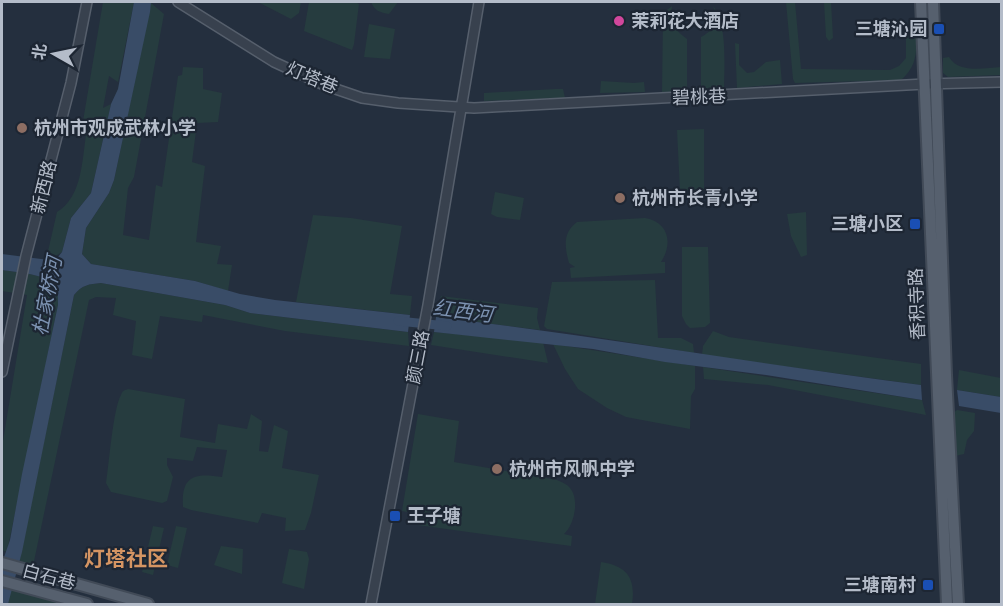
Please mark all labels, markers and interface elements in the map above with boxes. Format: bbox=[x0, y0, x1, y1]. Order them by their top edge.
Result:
place label: 茉莉花大酒店 bbox=[631, 7, 739, 34]
marker: 茉莉花大酒店 bbox=[612, 14, 626, 28]
place label: 三塘沁园 bbox=[855, 15, 927, 42]
marker: 三塘沁园 bbox=[932, 22, 946, 36]
north arrow bbox=[24, 24, 84, 84]
text: 北 bbox=[26, 42, 52, 61]
street label: 灯塔巷 bbox=[282, 55, 342, 101]
street label: 碧桃巷 bbox=[672, 82, 726, 111]
place label: 杭州市观成武林小学 bbox=[34, 114, 196, 141]
marker: 杭州市观成武林小学 bbox=[15, 121, 29, 135]
street label: 新西路 bbox=[24, 157, 63, 216]
place label: 杭州市长青小学 bbox=[632, 184, 758, 211]
marker: 杭州市长青小学 bbox=[613, 191, 627, 205]
place label: 三塘小区 bbox=[831, 210, 903, 237]
marker: 三塘小区 bbox=[908, 217, 922, 231]
water label: 杜家桥河 bbox=[24, 250, 70, 338]
street label: 香积寺路 bbox=[902, 268, 931, 340]
water label: 红西河 bbox=[431, 291, 499, 330]
street label: 颜三路 bbox=[399, 328, 436, 386]
place label: 杭州市风帆中学 bbox=[509, 455, 635, 482]
marker: 杭州市风帆中学 bbox=[490, 462, 504, 476]
place label: 王子塘 bbox=[407, 502, 461, 529]
marker: 王子塘 bbox=[388, 509, 402, 523]
district label: 灯塔社区 bbox=[84, 542, 168, 574]
street label: 白石巷 bbox=[20, 556, 79, 597]
place label: 三塘南村 bbox=[844, 571, 916, 598]
marker: 三塘南村 bbox=[921, 578, 935, 592]

